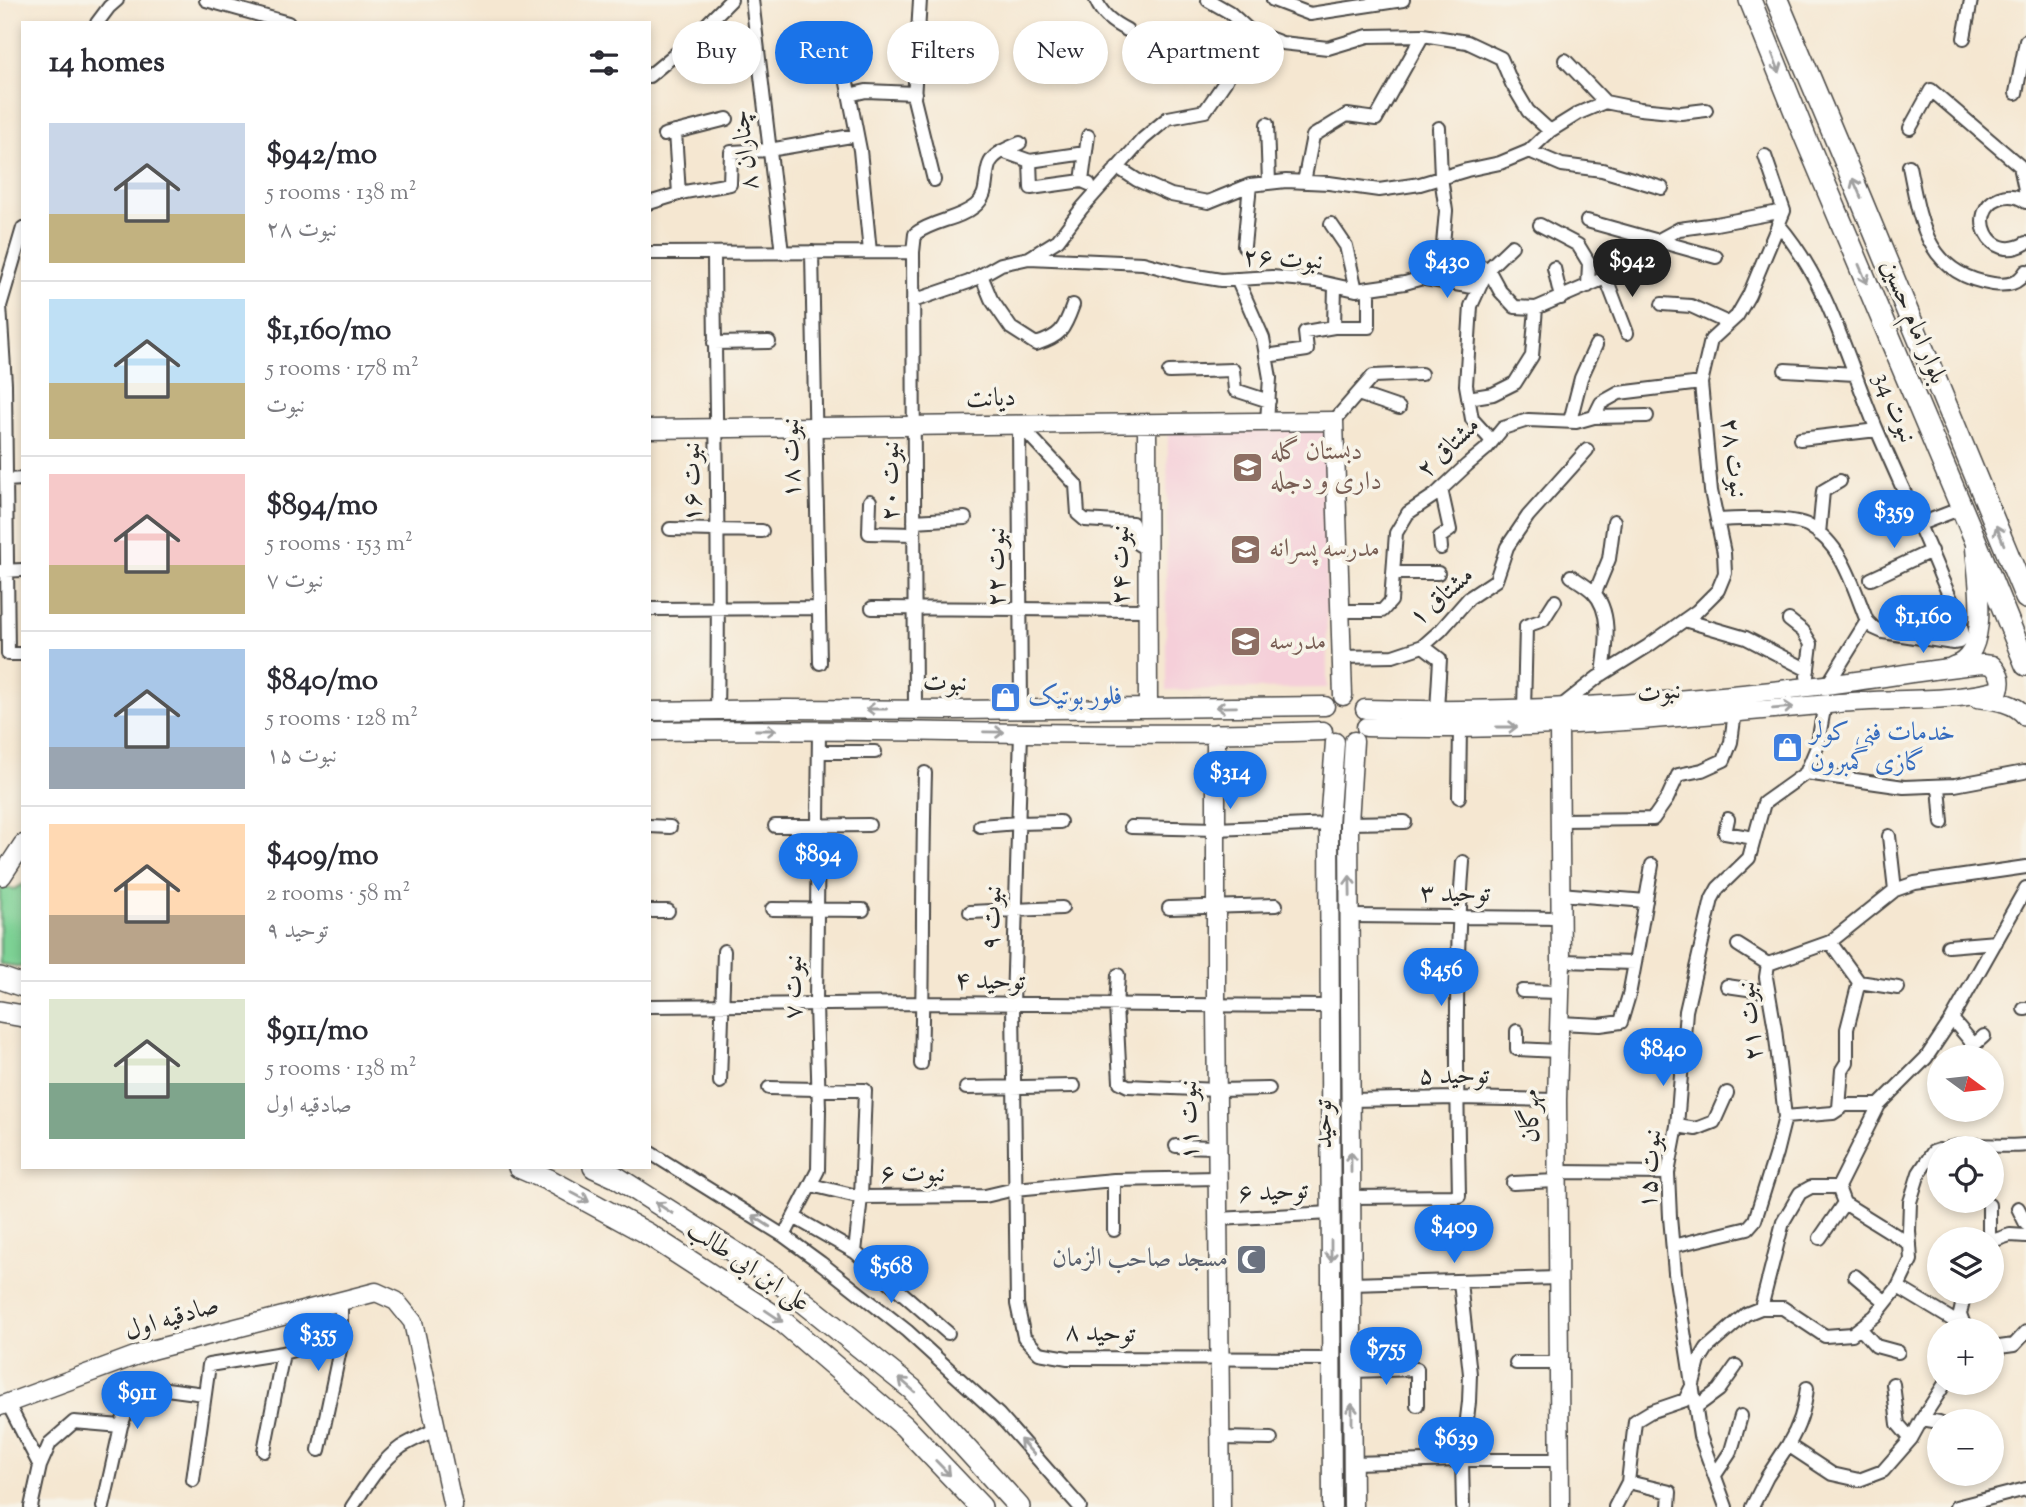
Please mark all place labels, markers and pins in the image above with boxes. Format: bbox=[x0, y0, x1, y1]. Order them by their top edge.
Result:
pin: $430 bbox=[1406, 240, 1488, 300]
pin: $942 bbox=[1591, 240, 1673, 299]
place label: دبستان گله داری و دجله bbox=[1270, 434, 1382, 501]
school or university icon: دبستان گله داری و دجله bbox=[1230, 450, 1264, 484]
pin: $359 bbox=[1853, 490, 1935, 550]
place label: مدرسه پسرانه bbox=[1269, 531, 1380, 568]
school or university icon: مدرسه پسرانه bbox=[1229, 532, 1263, 566]
pin: $1,160 bbox=[1866, 596, 1980, 655]
place label: مدرسه bbox=[1269, 624, 1326, 661]
school or university icon: مدرسه bbox=[1229, 625, 1263, 659]
place label: فلور بوتیک bbox=[1028, 679, 1122, 716]
shop icon: فلور بوتیک bbox=[988, 680, 1022, 714]
place label: خدمات فنی کولر گازی گمبرون bbox=[1807, 715, 1955, 782]
shop icon: خدمات فنی کولر گازی گمبرون bbox=[1770, 731, 1804, 765]
pin: $314 bbox=[1189, 752, 1271, 811]
pin: $894 bbox=[777, 834, 859, 893]
pin: $456 bbox=[1400, 948, 1482, 1008]
pin: $840 bbox=[1622, 1028, 1704, 1088]
pin: $409 bbox=[1413, 1206, 1495, 1265]
place label: مسجد صاحب الزمان bbox=[1052, 1241, 1228, 1278]
mosque icon: مسجد صاحب الزمان bbox=[1234, 1242, 1268, 1276]
pin: $568 bbox=[850, 1246, 932, 1305]
pin: $355 bbox=[277, 1314, 359, 1373]
pin: $755 bbox=[1345, 1328, 1427, 1387]
pin: $911 bbox=[96, 1372, 178, 1431]
pin: $639 bbox=[1415, 1418, 1497, 1477]

